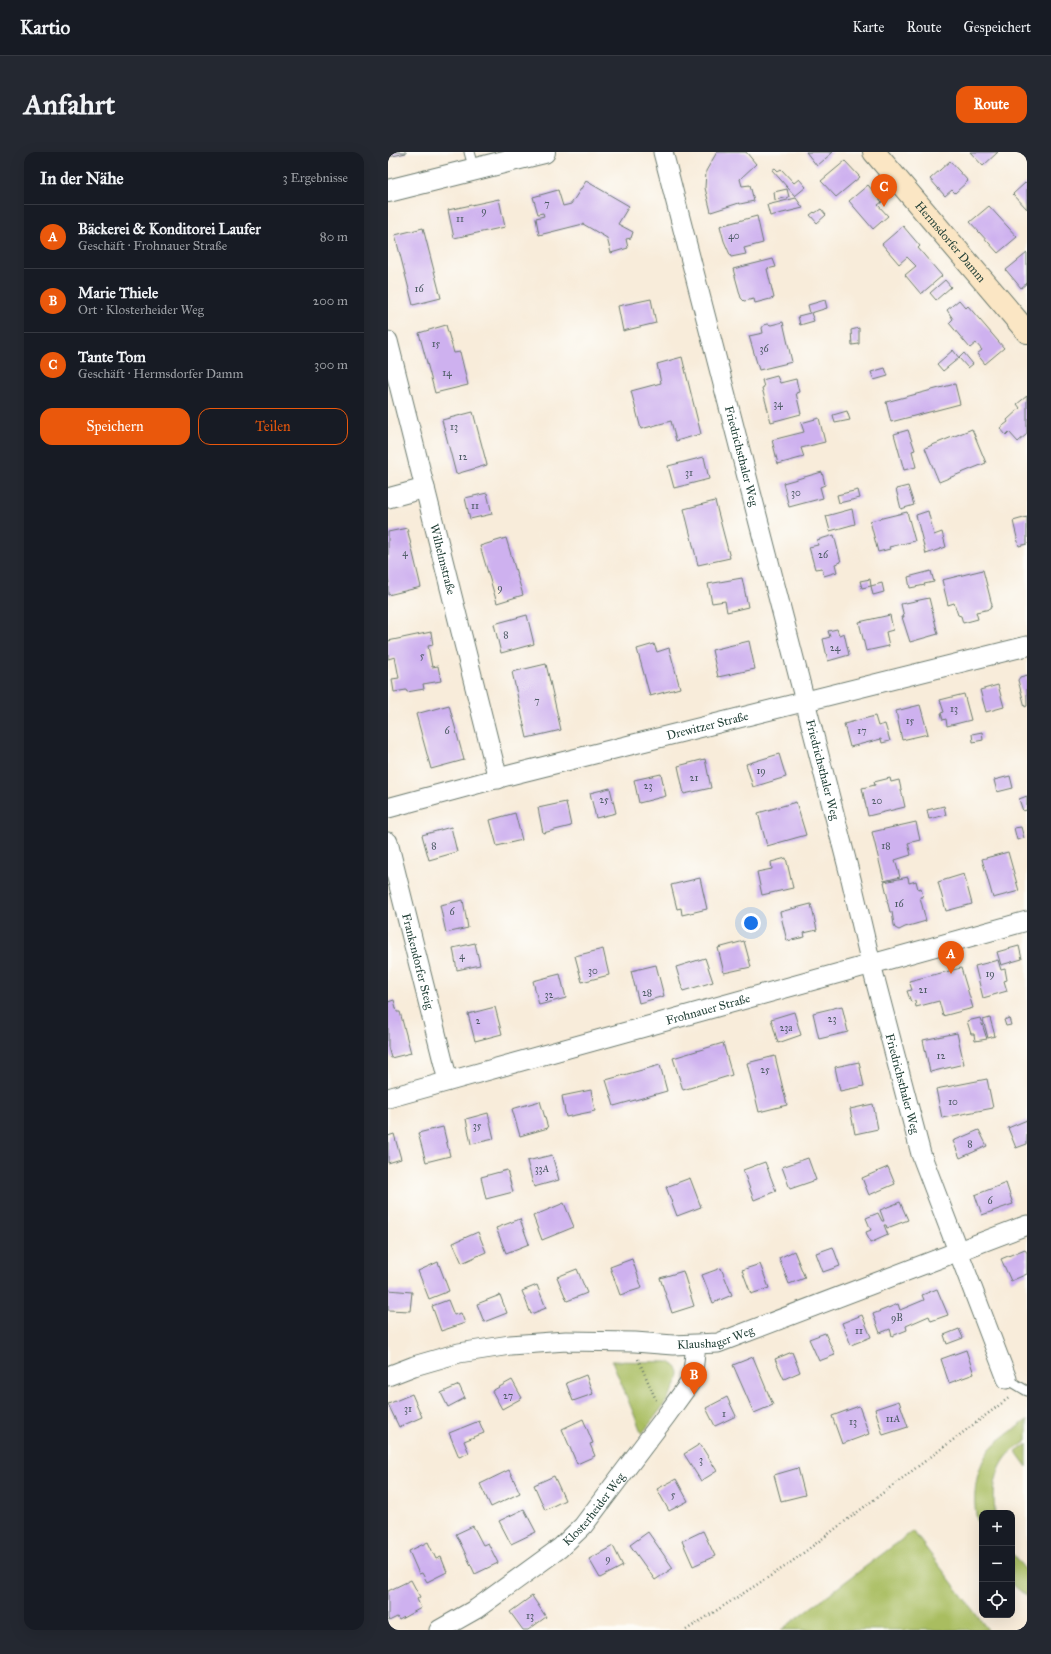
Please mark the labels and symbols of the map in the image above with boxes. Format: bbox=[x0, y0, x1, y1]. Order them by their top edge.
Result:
pin: C bbox=[871, 174, 897, 207]
house number: 7 bbox=[544, 198, 550, 210]
street label: Hermsdorfer Damm bbox=[912, 199, 989, 285]
house number: 9 bbox=[481, 205, 487, 217]
house number: 11 bbox=[456, 213, 464, 225]
house number: 40 bbox=[728, 230, 740, 242]
house number: 16 bbox=[414, 283, 424, 295]
house number: 15 bbox=[432, 338, 441, 350]
house number: 36 bbox=[759, 343, 769, 355]
house number: 14 bbox=[442, 367, 452, 379]
house number: 34 bbox=[773, 398, 783, 410]
street label: Friedrichsthaler Weg bbox=[722, 404, 761, 508]
house number: 13 bbox=[450, 421, 458, 433]
house number: 12 bbox=[459, 451, 468, 463]
house number: 31 bbox=[685, 467, 693, 479]
house number: 30 bbox=[791, 487, 801, 499]
house number: 11 bbox=[471, 500, 479, 512]
street label: Wilhelmstraße bbox=[427, 522, 458, 596]
house number: 4 bbox=[402, 547, 408, 559]
house number: 26 bbox=[818, 549, 829, 561]
house number: 9 bbox=[497, 582, 503, 594]
house number: 8 bbox=[503, 629, 509, 641]
house number: 24 bbox=[830, 642, 841, 654]
house number: 5 bbox=[420, 650, 425, 662]
house number: 7 bbox=[534, 695, 540, 707]
house number: 13 bbox=[950, 703, 958, 715]
street label: Drewitzer Straße bbox=[665, 709, 750, 743]
house number: 15 bbox=[906, 715, 915, 727]
street label: Friedrichsthaler Weg bbox=[803, 718, 843, 822]
house number: 6 bbox=[444, 725, 450, 737]
house number: 17 bbox=[857, 725, 867, 737]
house number: 19 bbox=[756, 765, 766, 777]
house number: 21 bbox=[690, 772, 698, 784]
house number: 23 bbox=[644, 780, 652, 792]
house number: 25 bbox=[599, 794, 609, 806]
house number: 20 bbox=[872, 795, 883, 807]
house number: 8 bbox=[431, 840, 437, 852]
house number: 18 bbox=[881, 840, 891, 852]
house number: 16 bbox=[894, 898, 904, 910]
house number: 6 bbox=[449, 906, 455, 918]
street label: Frankendorfer Steig bbox=[399, 912, 437, 1011]
your location bbox=[741, 913, 761, 933]
pin: A bbox=[938, 941, 964, 974]
house number: 4 bbox=[459, 950, 465, 962]
house number: 30 bbox=[588, 965, 598, 977]
house number: 19 bbox=[985, 968, 995, 980]
house number: 21 bbox=[919, 984, 927, 996]
house number: 28 bbox=[642, 987, 652, 999]
house number: 32 bbox=[545, 989, 554, 1001]
street label: Frohnauer Straße bbox=[664, 991, 752, 1028]
house number: 23 bbox=[828, 1013, 836, 1025]
house number: 2 bbox=[476, 1015, 481, 1027]
house number: 23a bbox=[779, 1022, 793, 1034]
street label: Friedrichsthaler Weg bbox=[883, 1032, 922, 1136]
house number: 12 bbox=[937, 1050, 946, 1062]
house number: 25 bbox=[760, 1064, 770, 1076]
house number: 10 bbox=[948, 1096, 958, 1108]
house number: 35 bbox=[473, 1120, 482, 1132]
house number: 8 bbox=[967, 1138, 973, 1150]
house number: 33A bbox=[535, 1163, 550, 1175]
house number: 6 bbox=[987, 1195, 993, 1207]
house number: 9B bbox=[891, 1312, 903, 1324]
street label: Klaushager Weg bbox=[677, 1323, 756, 1352]
house number: 11 bbox=[855, 1325, 863, 1337]
pin: B bbox=[681, 1362, 707, 1395]
house number: 27 bbox=[503, 1390, 513, 1402]
house number: 31 bbox=[404, 1403, 412, 1415]
house number: 1 bbox=[722, 1408, 726, 1420]
house number: 11A bbox=[886, 1413, 901, 1425]
house number: 13 bbox=[849, 1416, 857, 1428]
house number: 3 bbox=[699, 1454, 703, 1466]
street label: Klosterheider Weg bbox=[560, 1470, 629, 1549]
house number: 5 bbox=[671, 1489, 676, 1501]
house number: 9 bbox=[605, 1553, 611, 1565]
house number: 13 bbox=[526, 1610, 534, 1622]

